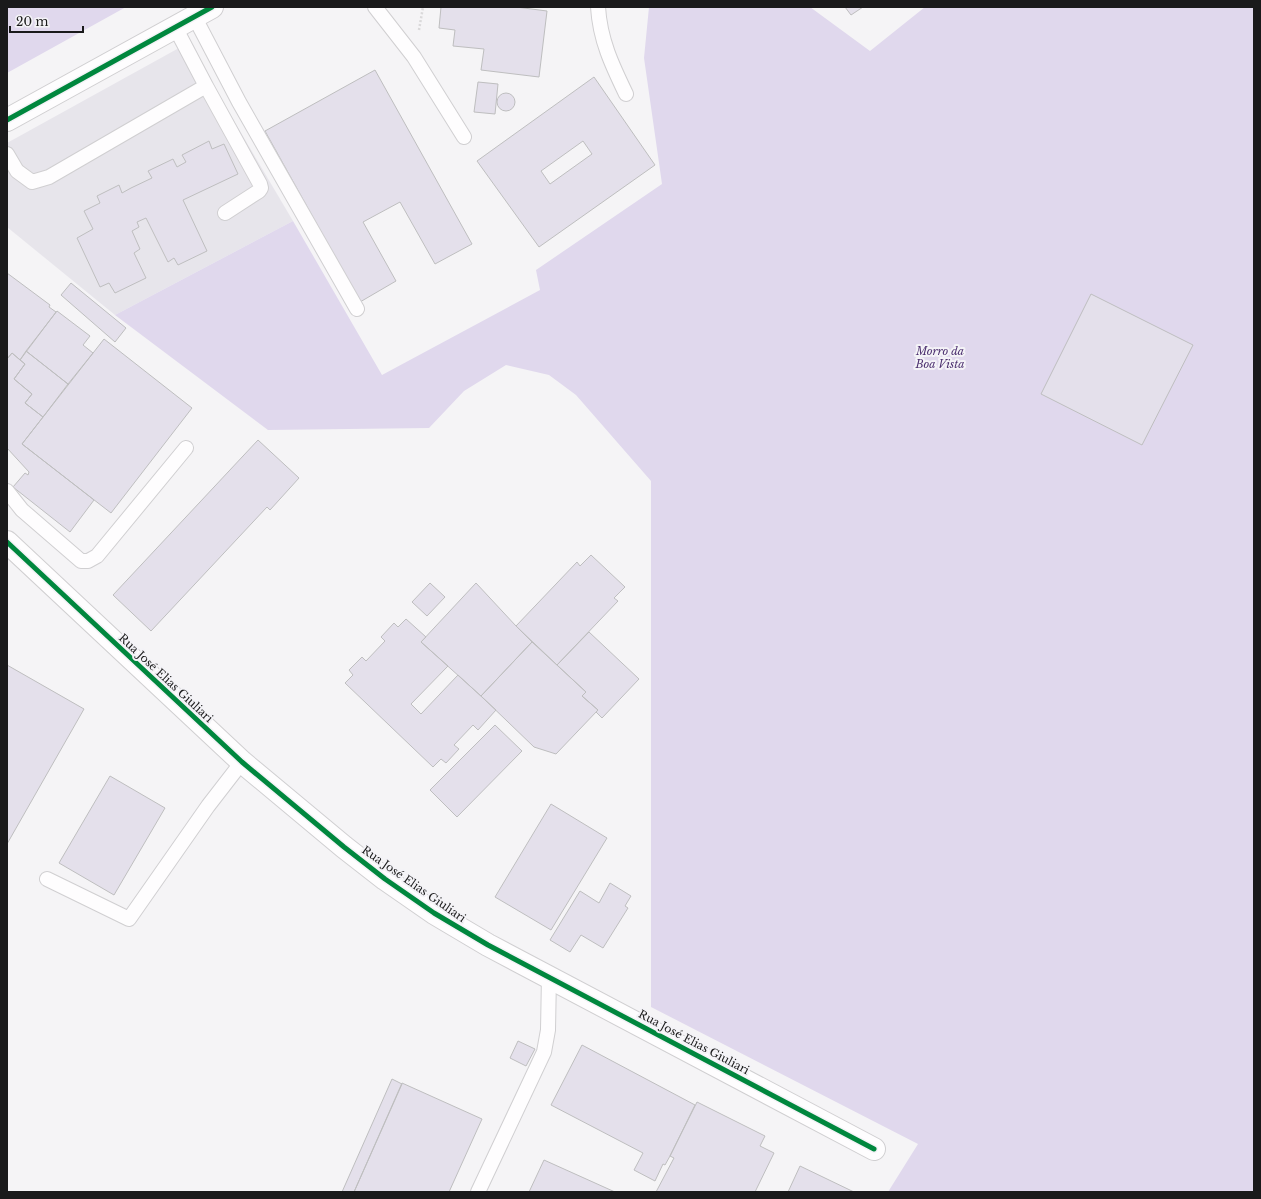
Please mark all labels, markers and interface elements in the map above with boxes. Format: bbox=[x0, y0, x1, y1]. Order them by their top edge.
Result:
scale bar bbox=[10, 8, 83, 34]
text: 20 m bbox=[16, 14, 48, 29]
park label: Morro da Boa Vista bbox=[914, 344, 965, 371]
street label: Rua José Elias Giuliari bbox=[116, 631, 216, 725]
street label: Rua José Elias Giuliari bbox=[359, 843, 469, 925]
street label: Rua José Elias Giuliari bbox=[636, 1007, 752, 1077]

